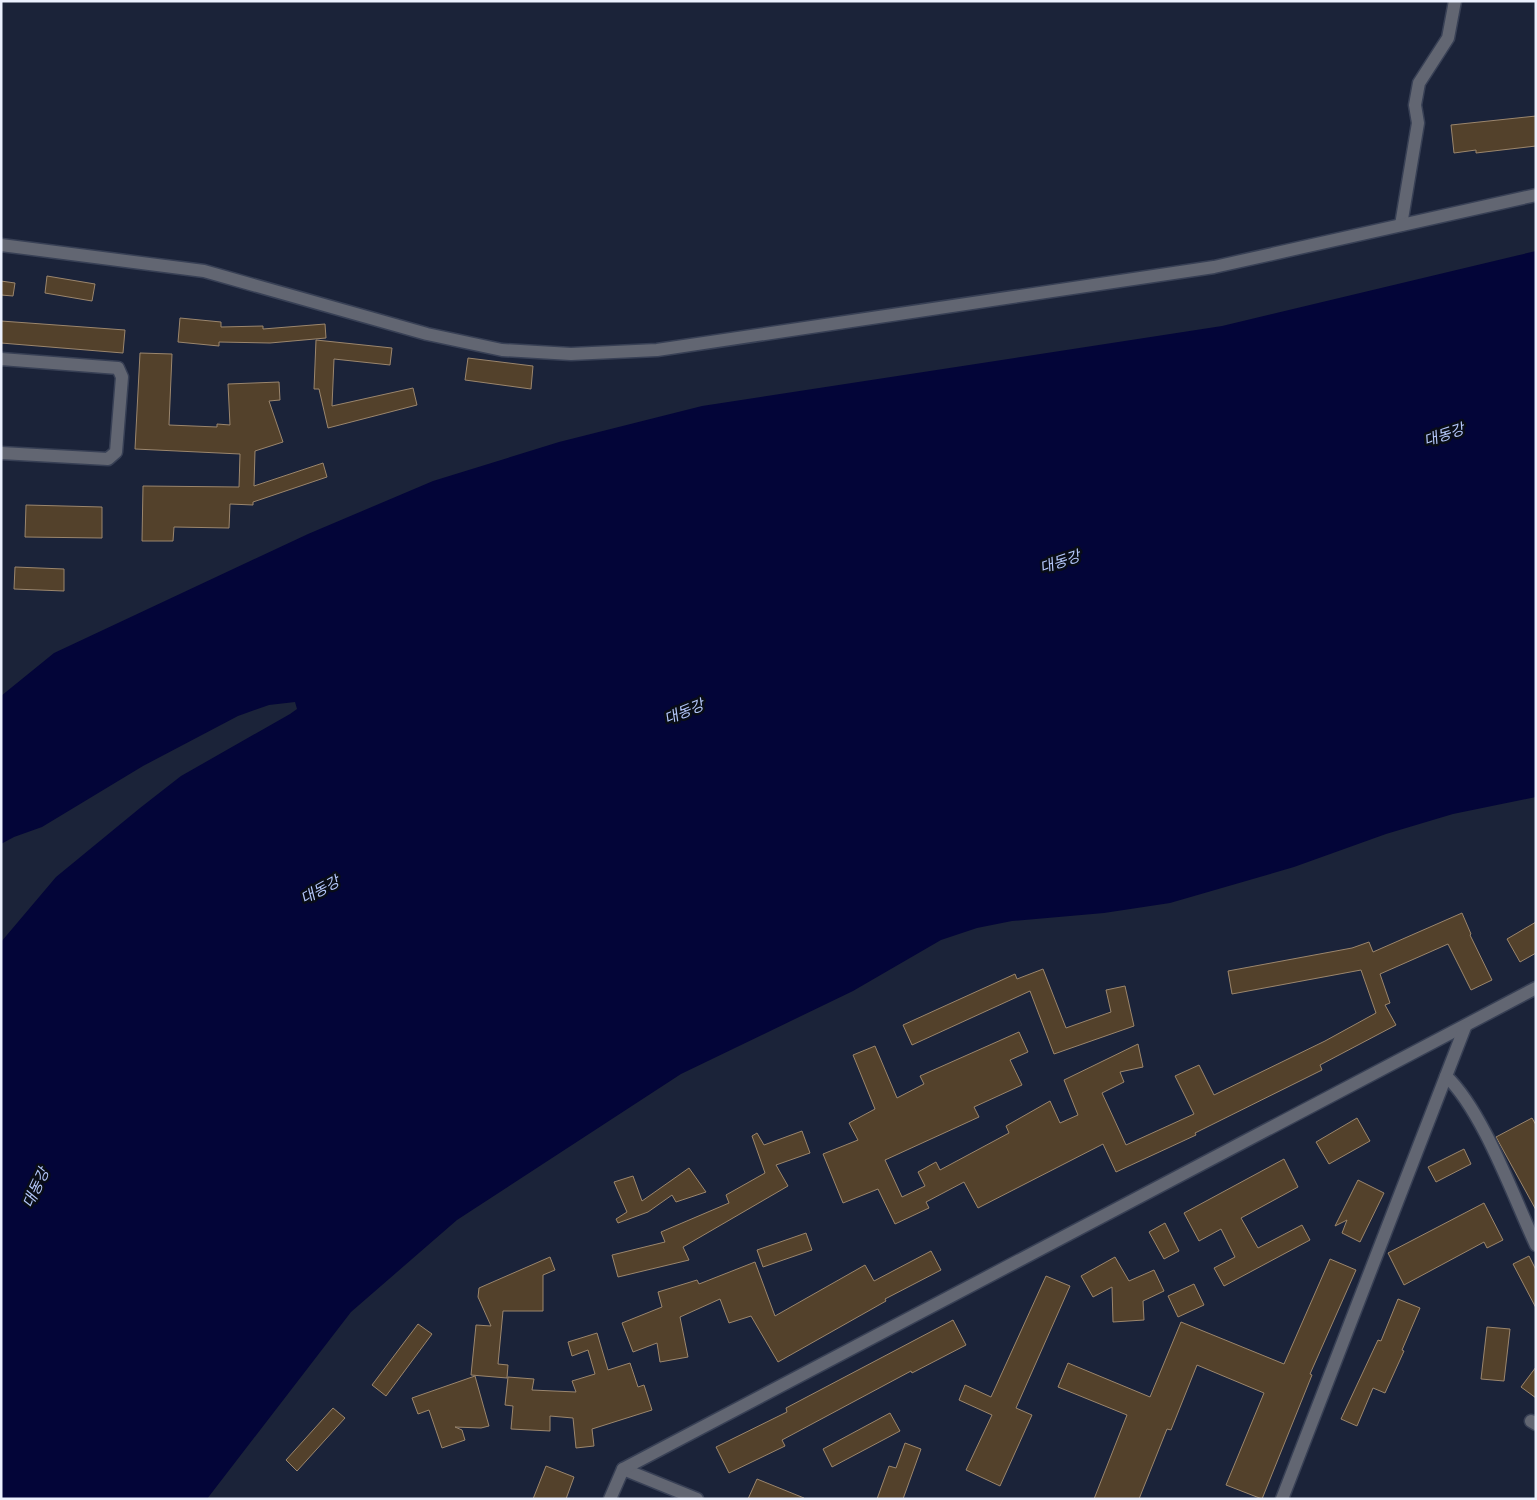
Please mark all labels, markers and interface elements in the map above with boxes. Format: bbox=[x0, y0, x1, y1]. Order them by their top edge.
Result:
water label: 대동강 bbox=[1421, 418, 1469, 450]
water label: 대동강 bbox=[1037, 545, 1085, 577]
water label: 대동강 bbox=[661, 694, 709, 728]
water label: 대동강 bbox=[297, 870, 344, 908]
water label: 대동강 bbox=[18, 1163, 54, 1211]

